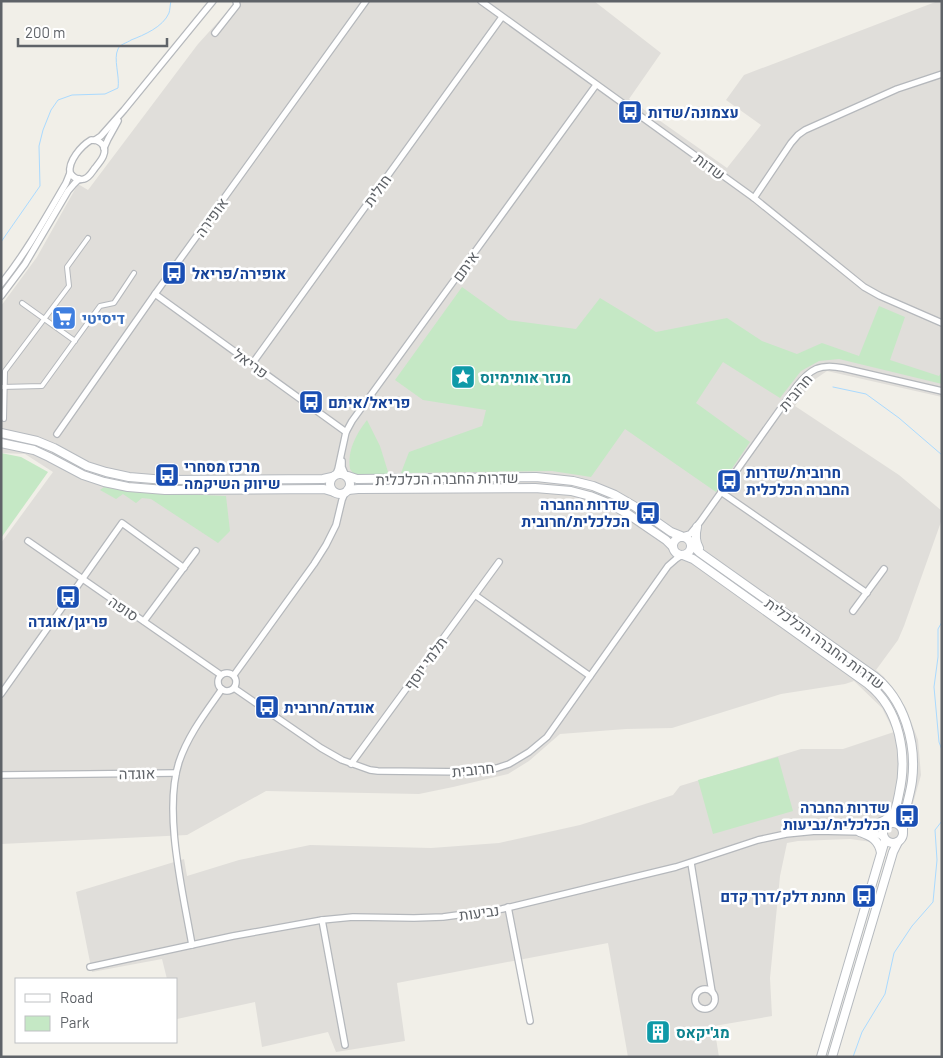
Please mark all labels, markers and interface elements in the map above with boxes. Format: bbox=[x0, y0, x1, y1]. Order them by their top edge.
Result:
scale bar bbox=[18, 15, 166, 47]
text: 200 m bbox=[25, 23, 65, 41]
bus stop icon: עצמונה/שדות bbox=[617, 99, 643, 125]
place label: עצמונה/שדות bbox=[648, 103, 739, 121]
street label: שדות bbox=[691, 149, 729, 183]
street label: חולית bbox=[359, 170, 395, 210]
street label: אופירה bbox=[191, 194, 231, 240]
street label: איתם bbox=[448, 247, 482, 285]
bus stop icon: אופירה/פריאל bbox=[161, 260, 187, 286]
place label: אופירה/פריאל bbox=[192, 264, 286, 282]
supermarket icon: דיסיטי bbox=[51, 305, 77, 331]
place label: דיסיטי bbox=[82, 309, 125, 327]
street label: פריאל bbox=[230, 344, 272, 382]
place icon: מנזר אותימיוס bbox=[450, 364, 476, 390]
place label: מנזר אותימיוס bbox=[480, 368, 571, 386]
street label: חרובית bbox=[774, 370, 816, 414]
bus stop icon: פריאל/איתם bbox=[298, 389, 324, 415]
place label: פריאל/איתם bbox=[328, 393, 410, 411]
place label: מרכז מסחרי שיווק השיקמה bbox=[184, 457, 281, 492]
bus stop icon: מרכז מסחרי שיווק השיקמה bbox=[154, 462, 180, 488]
place label: חרובית/שדרות החברה הכלכלית bbox=[746, 463, 850, 498]
street label: שדרות החברה הכלכלית bbox=[375, 468, 519, 488]
bus stop icon: חרובית/שדרות החברה הכלכלית bbox=[716, 468, 742, 494]
place label: שדרות החברה הכלכלית/חרובית bbox=[521, 495, 630, 530]
bus stop icon: שדרות החברה הכלכלית/חרובית bbox=[635, 500, 661, 526]
bus stop icon: פריגן/אוגדה bbox=[55, 584, 81, 610]
street label: סופה bbox=[106, 592, 142, 624]
street label: שדרות החברה הכלכלית bbox=[762, 594, 888, 692]
place label: פריגן/אוגדה bbox=[28, 612, 108, 630]
street label: תלמי יוסף bbox=[400, 633, 450, 693]
bus stop icon: אוגדה/חרובית bbox=[254, 694, 280, 720]
place label: אוגדה/חרובית bbox=[284, 698, 375, 716]
street label: חרובית bbox=[451, 758, 495, 780]
street label: אוגדה bbox=[119, 764, 155, 782]
place label: שדרות החברה הכלכלית/נביעות bbox=[783, 798, 890, 833]
bus stop icon: שדרות החברה הכלכלית/נביעות bbox=[894, 803, 920, 829]
bus stop icon: תחנת דלק/דרך קדם bbox=[851, 883, 877, 909]
place label: תחנת דלק/דרך קדם bbox=[720, 887, 846, 905]
street label: נביעות bbox=[458, 900, 500, 924]
legend bbox=[15, 978, 178, 1043]
text: Road bbox=[60, 988, 93, 1006]
text: Park bbox=[60, 1013, 90, 1031]
building icon: מג'יקאס bbox=[645, 1019, 671, 1045]
place label: מג'יקאס bbox=[676, 1023, 730, 1041]

